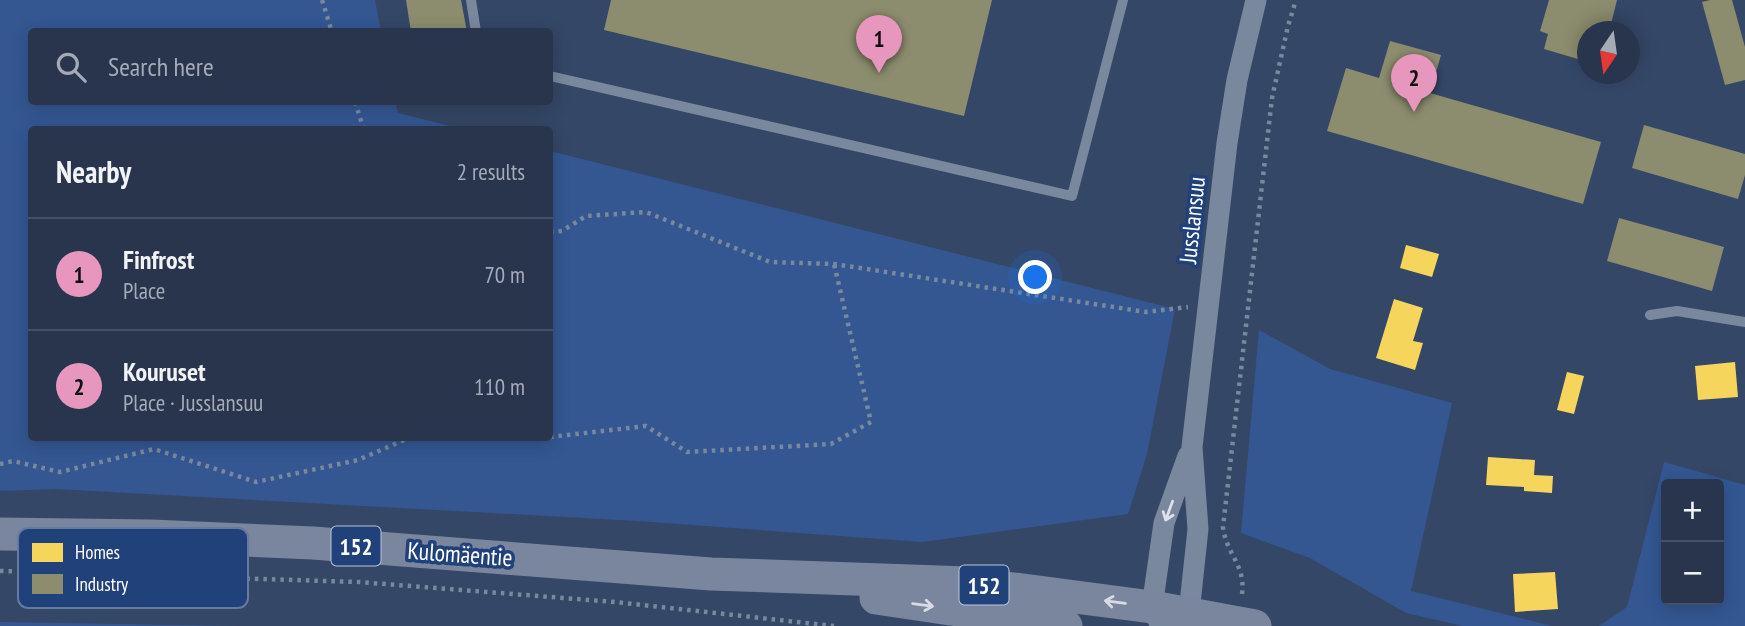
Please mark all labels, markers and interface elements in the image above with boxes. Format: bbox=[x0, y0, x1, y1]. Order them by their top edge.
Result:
pin: 1 bbox=[856, 15, 902, 73]
north arrow bbox=[1577, 21, 1640, 84]
search box bbox=[28, 28, 553, 105]
icon: search bbox=[52, 48, 90, 86]
text: Search here bbox=[108, 50, 214, 83]
pin: 2 bbox=[1391, 54, 1437, 112]
text: Nearby bbox=[56, 152, 131, 191]
text: 2 results bbox=[457, 157, 525, 186]
street label: Jusslansuu bbox=[1172, 175, 1212, 266]
text: Finfrost bbox=[123, 243, 194, 276]
text: 1 bbox=[74, 260, 85, 289]
text: 70 m bbox=[484, 260, 525, 289]
your location bbox=[1018, 260, 1052, 294]
text: Place bbox=[123, 276, 165, 305]
text: Kouruset bbox=[123, 355, 206, 388]
text: 2 bbox=[74, 372, 85, 401]
text: 110 m bbox=[474, 372, 525, 401]
text: Place · Jusslansuu bbox=[123, 388, 263, 417]
map controls bbox=[1661, 479, 1724, 605]
button: + bbox=[1661, 479, 1724, 542]
one-way arrow bbox=[1161, 500, 1174, 522]
road number: 152 bbox=[332, 526, 380, 566]
legend bbox=[18, 528, 248, 608]
street label: Kulomäentie bbox=[406, 535, 514, 573]
text: Homes bbox=[75, 540, 120, 564]
button: − bbox=[1661, 542, 1724, 605]
road number: 152 bbox=[960, 566, 1009, 604]
text: Industry bbox=[75, 572, 129, 596]
one-way arrow bbox=[1105, 596, 1127, 609]
one-way arrow bbox=[912, 599, 934, 612]

